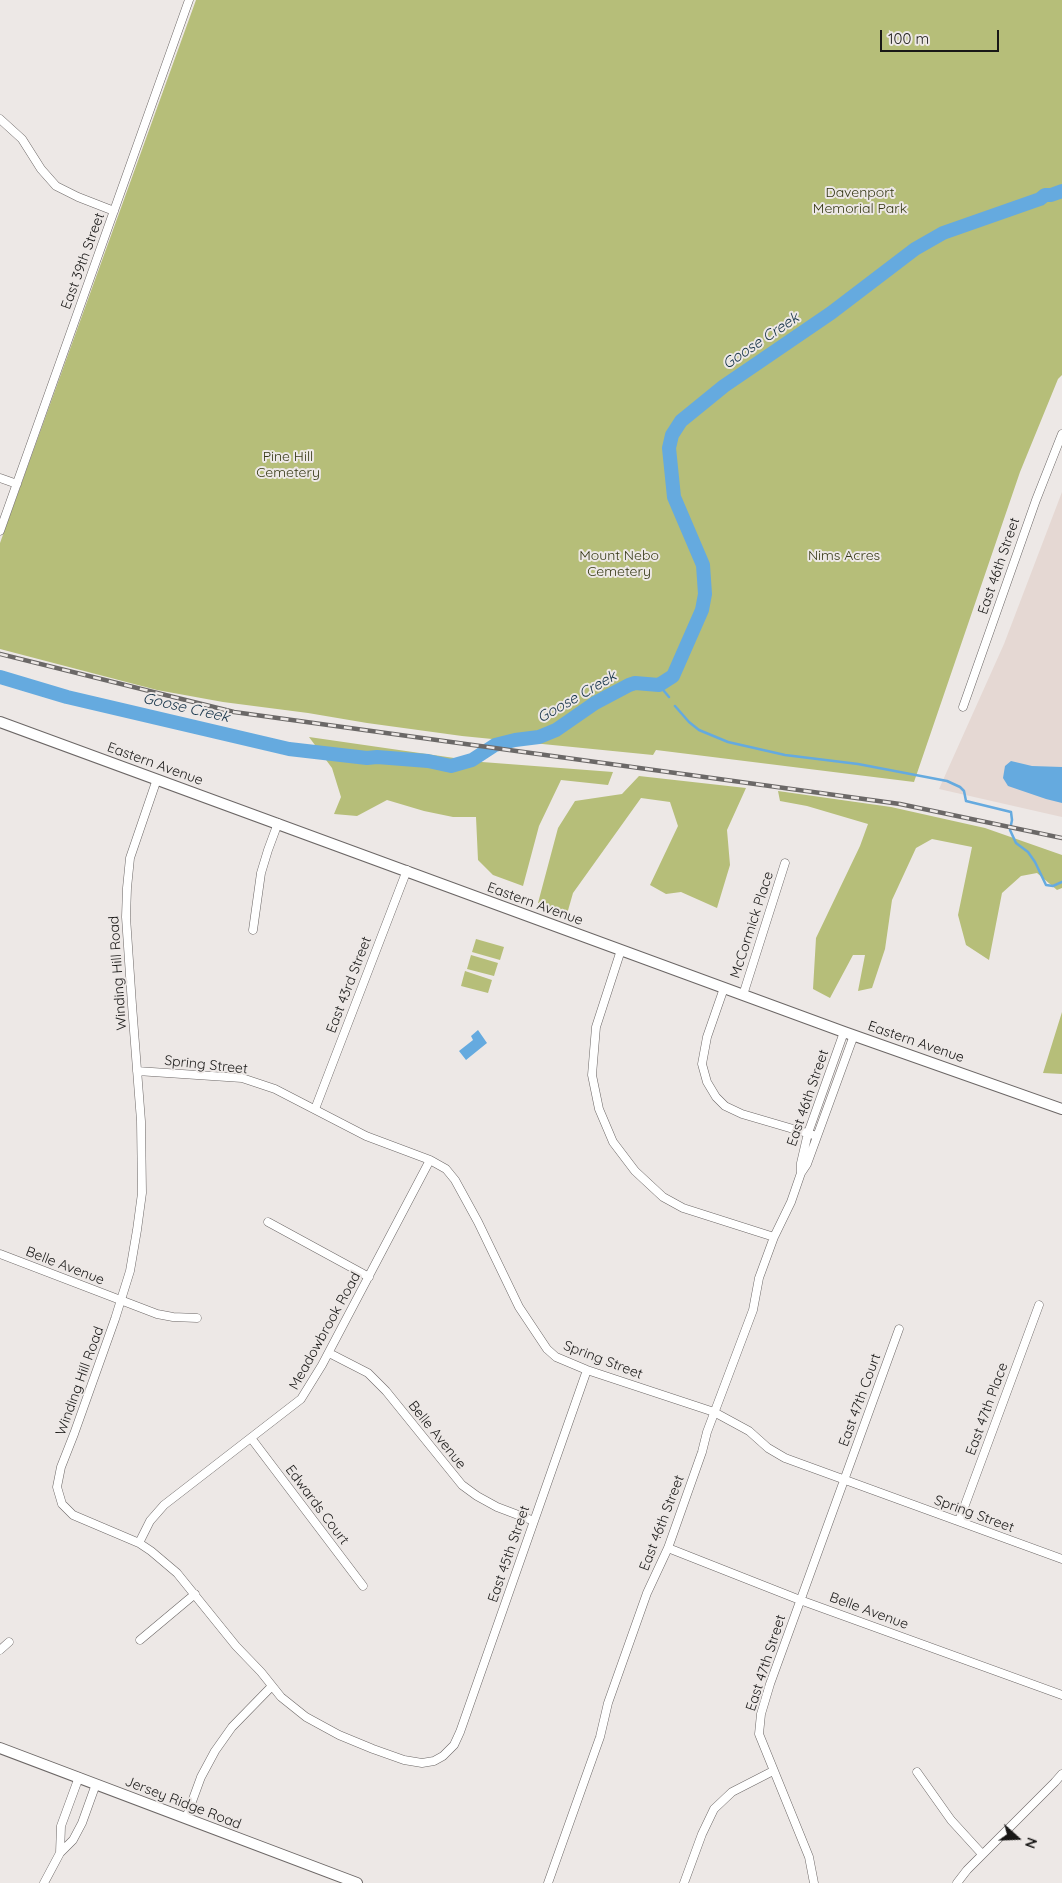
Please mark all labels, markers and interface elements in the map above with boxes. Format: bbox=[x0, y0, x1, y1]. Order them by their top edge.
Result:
scale bar bbox=[882, 20, 1001, 52]
text: 100 m bbox=[888, 29, 929, 48]
park label: Davenport Memorial Park bbox=[813, 185, 907, 218]
street label: East 39th Street bbox=[58, 210, 108, 312]
water label: Goose Creek bbox=[719, 309, 803, 373]
park label: Pine Hill Cemetery bbox=[256, 449, 320, 482]
street label: East 46th Street bbox=[975, 515, 1023, 617]
park label: Mount Nebo Cemetery bbox=[579, 548, 659, 580]
park label: Nims Acres bbox=[808, 548, 880, 564]
water label: Goose Creek bbox=[534, 667, 620, 727]
water label: Goose Creek bbox=[141, 689, 231, 727]
street label: Eastern Avenue bbox=[105, 739, 205, 789]
street label: McCormick Place bbox=[727, 869, 777, 981]
street label: Eastern Avenue bbox=[485, 879, 585, 929]
street label: Winding Hill Road bbox=[106, 915, 130, 1031]
street label: East 43rd Street bbox=[323, 934, 375, 1036]
street label: Eastern Avenue bbox=[866, 1018, 966, 1066]
street label: East 46th Street bbox=[784, 1047, 832, 1149]
street label: Spring Street bbox=[164, 1052, 248, 1078]
street label: Belle Avenue bbox=[23, 1243, 107, 1289]
street label: Meadowbrook Road bbox=[286, 1269, 364, 1393]
street label: Winding Hill Road bbox=[52, 1324, 108, 1438]
street label: Spring Street bbox=[561, 1337, 645, 1383]
street label: East 47th Court bbox=[835, 1351, 885, 1449]
street label: East 47th Place bbox=[962, 1360, 1012, 1458]
street label: Belle Avenue bbox=[404, 1397, 470, 1473]
street label: Edwards Court bbox=[282, 1462, 352, 1548]
street label: East 46th Street bbox=[636, 1473, 688, 1573]
street label: Spring Street bbox=[932, 1492, 1016, 1536]
street label: East 45th Street bbox=[485, 1503, 533, 1605]
street label: Belle Avenue bbox=[827, 1589, 911, 1633]
street label: East 47th Street bbox=[742, 1613, 790, 1713]
street label: Jersey Ridge Road bbox=[122, 1773, 244, 1833]
north arrow bbox=[992, 1813, 1042, 1863]
text: N bbox=[1021, 1835, 1041, 1851]

